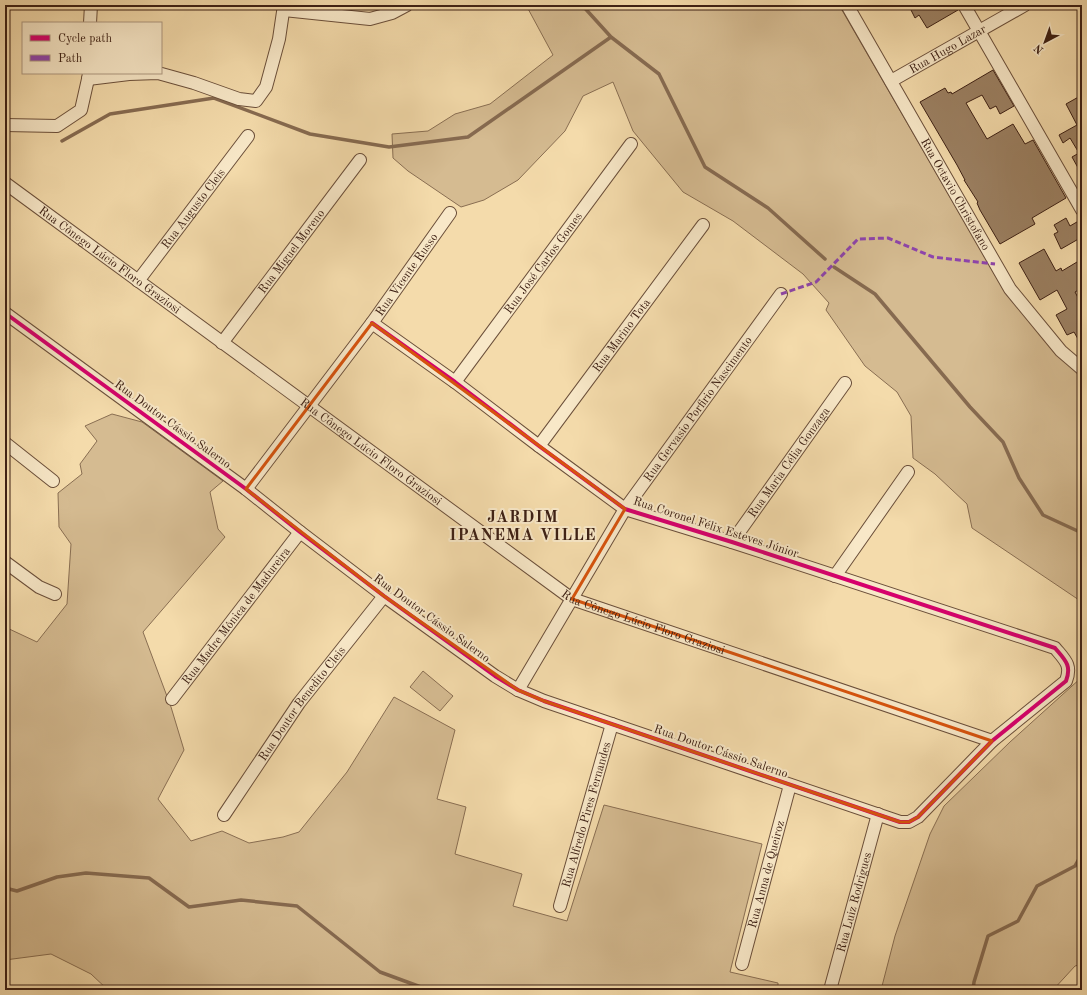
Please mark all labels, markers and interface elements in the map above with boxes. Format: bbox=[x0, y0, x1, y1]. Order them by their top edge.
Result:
legend bbox=[22, 22, 162, 74]
north arrow bbox=[1025, 22, 1065, 62]
street label: Rua Hugo Lazar bbox=[908, 23, 989, 76]
text: Cycle path bbox=[58, 33, 113, 45]
text: N bbox=[1032, 41, 1046, 55]
text: Path bbox=[58, 53, 83, 65]
street label: Rua Octavio Christofano bbox=[918, 136, 992, 253]
street label: Rua Augusto Cleis bbox=[160, 167, 228, 251]
street label: Rua Cônego Lúcio Floro Graziosi bbox=[36, 205, 182, 317]
street label: Rua Miguel Moreno bbox=[257, 208, 327, 296]
street label: Rua José Carlos Gomes bbox=[503, 211, 585, 316]
street label: Rua Vicente Russo bbox=[374, 231, 441, 318]
street label: Rua Marino Tota bbox=[591, 297, 653, 375]
street label: Rua Gervasio Porfirio Nascimento bbox=[642, 335, 755, 484]
street label: Rua Doutor Cássio Salerno bbox=[112, 379, 233, 471]
street label: Rua Cônego Lúcio Floro Graziosi bbox=[297, 397, 444, 508]
street label: Rua Maria Célia Gonzaga bbox=[746, 405, 833, 520]
street label: Rua Coronel Félix Esteves Júnior bbox=[631, 495, 800, 560]
district label: JARDIM IPANEMA VILLE bbox=[449, 510, 597, 544]
street label: Rua Madre Mônica de Madureira bbox=[180, 545, 293, 687]
street label: Rua Doutor Cássio Salerno bbox=[371, 573, 492, 665]
street label: Rua Cônego Lúcio Floro Graziosi bbox=[559, 588, 726, 657]
street label: Rua Doutor Benedito Cleis bbox=[257, 645, 348, 764]
street label: Rua Doutor Cássio Salerno bbox=[652, 723, 789, 781]
street label: Rua Alfredo Pires Fernandes bbox=[561, 741, 614, 889]
street label: Rua Anna de Queiroz bbox=[747, 819, 787, 929]
street label: Rua Luiz Rodrigues bbox=[836, 851, 874, 954]

